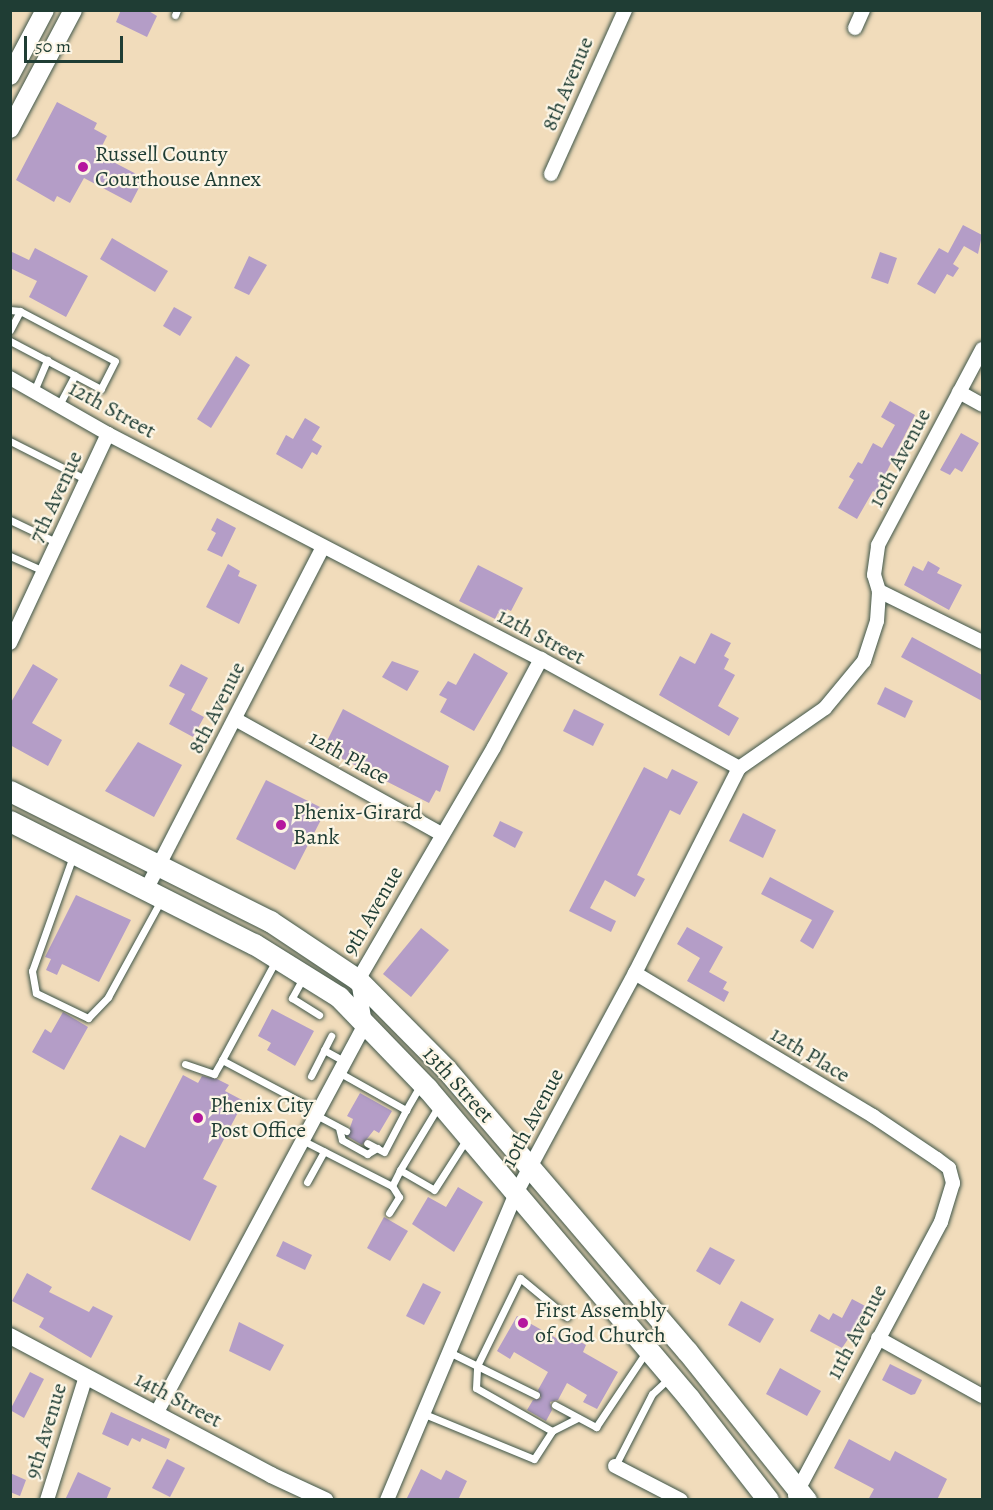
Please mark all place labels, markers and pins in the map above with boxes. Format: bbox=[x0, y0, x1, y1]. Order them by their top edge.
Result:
place label: Russell County Courthouse Annex bbox=[95, 141, 261, 192]
marker: Russell County Courthouse Annex bbox=[76, 160, 90, 174]
place label: Phenix-Girard Bank bbox=[293, 799, 422, 850]
marker: Phenix-Girard Bank bbox=[274, 818, 288, 832]
place label: Phenix City Post Office bbox=[210, 1092, 313, 1144]
marker: Phenix City Post Office bbox=[191, 1111, 205, 1125]
place label: First Assembly of God Church bbox=[535, 1297, 666, 1348]
marker: First Assembly of God Church bbox=[516, 1316, 530, 1330]

